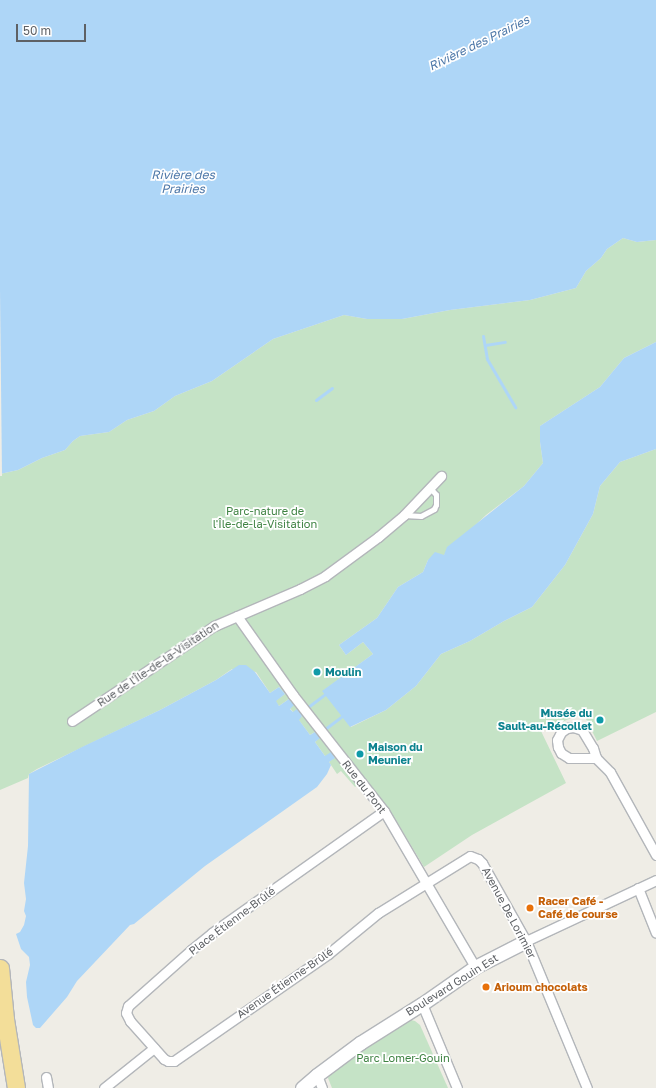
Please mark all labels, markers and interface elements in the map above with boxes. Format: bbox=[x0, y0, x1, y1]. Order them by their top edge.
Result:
water label: Rivière des Prairies bbox=[426, 12, 532, 74]
scale bar bbox=[18, 16, 88, 42]
text: 50 m bbox=[23, 23, 51, 38]
water label: Rivière des Prairies bbox=[151, 168, 215, 196]
park label: Parc-nature de l'Île-de-la-Visitation bbox=[213, 505, 317, 531]
street label: Rue de l'Île-de-la-Visitation bbox=[95, 618, 221, 710]
place label: Moulin bbox=[325, 665, 361, 679]
marker: Moulin bbox=[312, 667, 322, 677]
place label: Musée du Sault-au-Récollet bbox=[498, 707, 592, 733]
marker: Musée du Sault-au-Récollet bbox=[595, 715, 605, 725]
place label: Maison du Meunier bbox=[368, 741, 423, 767]
marker: Maison du Meunier bbox=[355, 749, 365, 759]
street label: Rue du Pont bbox=[339, 758, 389, 816]
street label: Avenue De Lorimier bbox=[479, 865, 539, 961]
street label: Place Étienne-Brûlé bbox=[186, 884, 278, 958]
place label: Racer Café - Café de course bbox=[538, 895, 618, 921]
marker: Racer Café - Café de course bbox=[525, 903, 535, 913]
street label: Avenue Étienne-Brûlé bbox=[234, 945, 336, 1021]
street label: Boulevard Gouin Est bbox=[403, 951, 501, 1019]
place label: Arioum chocolats bbox=[494, 980, 588, 994]
marker: Arioum chocolats bbox=[481, 982, 491, 992]
park label: Parc Lomer-Gouin bbox=[356, 1051, 450, 1065]

